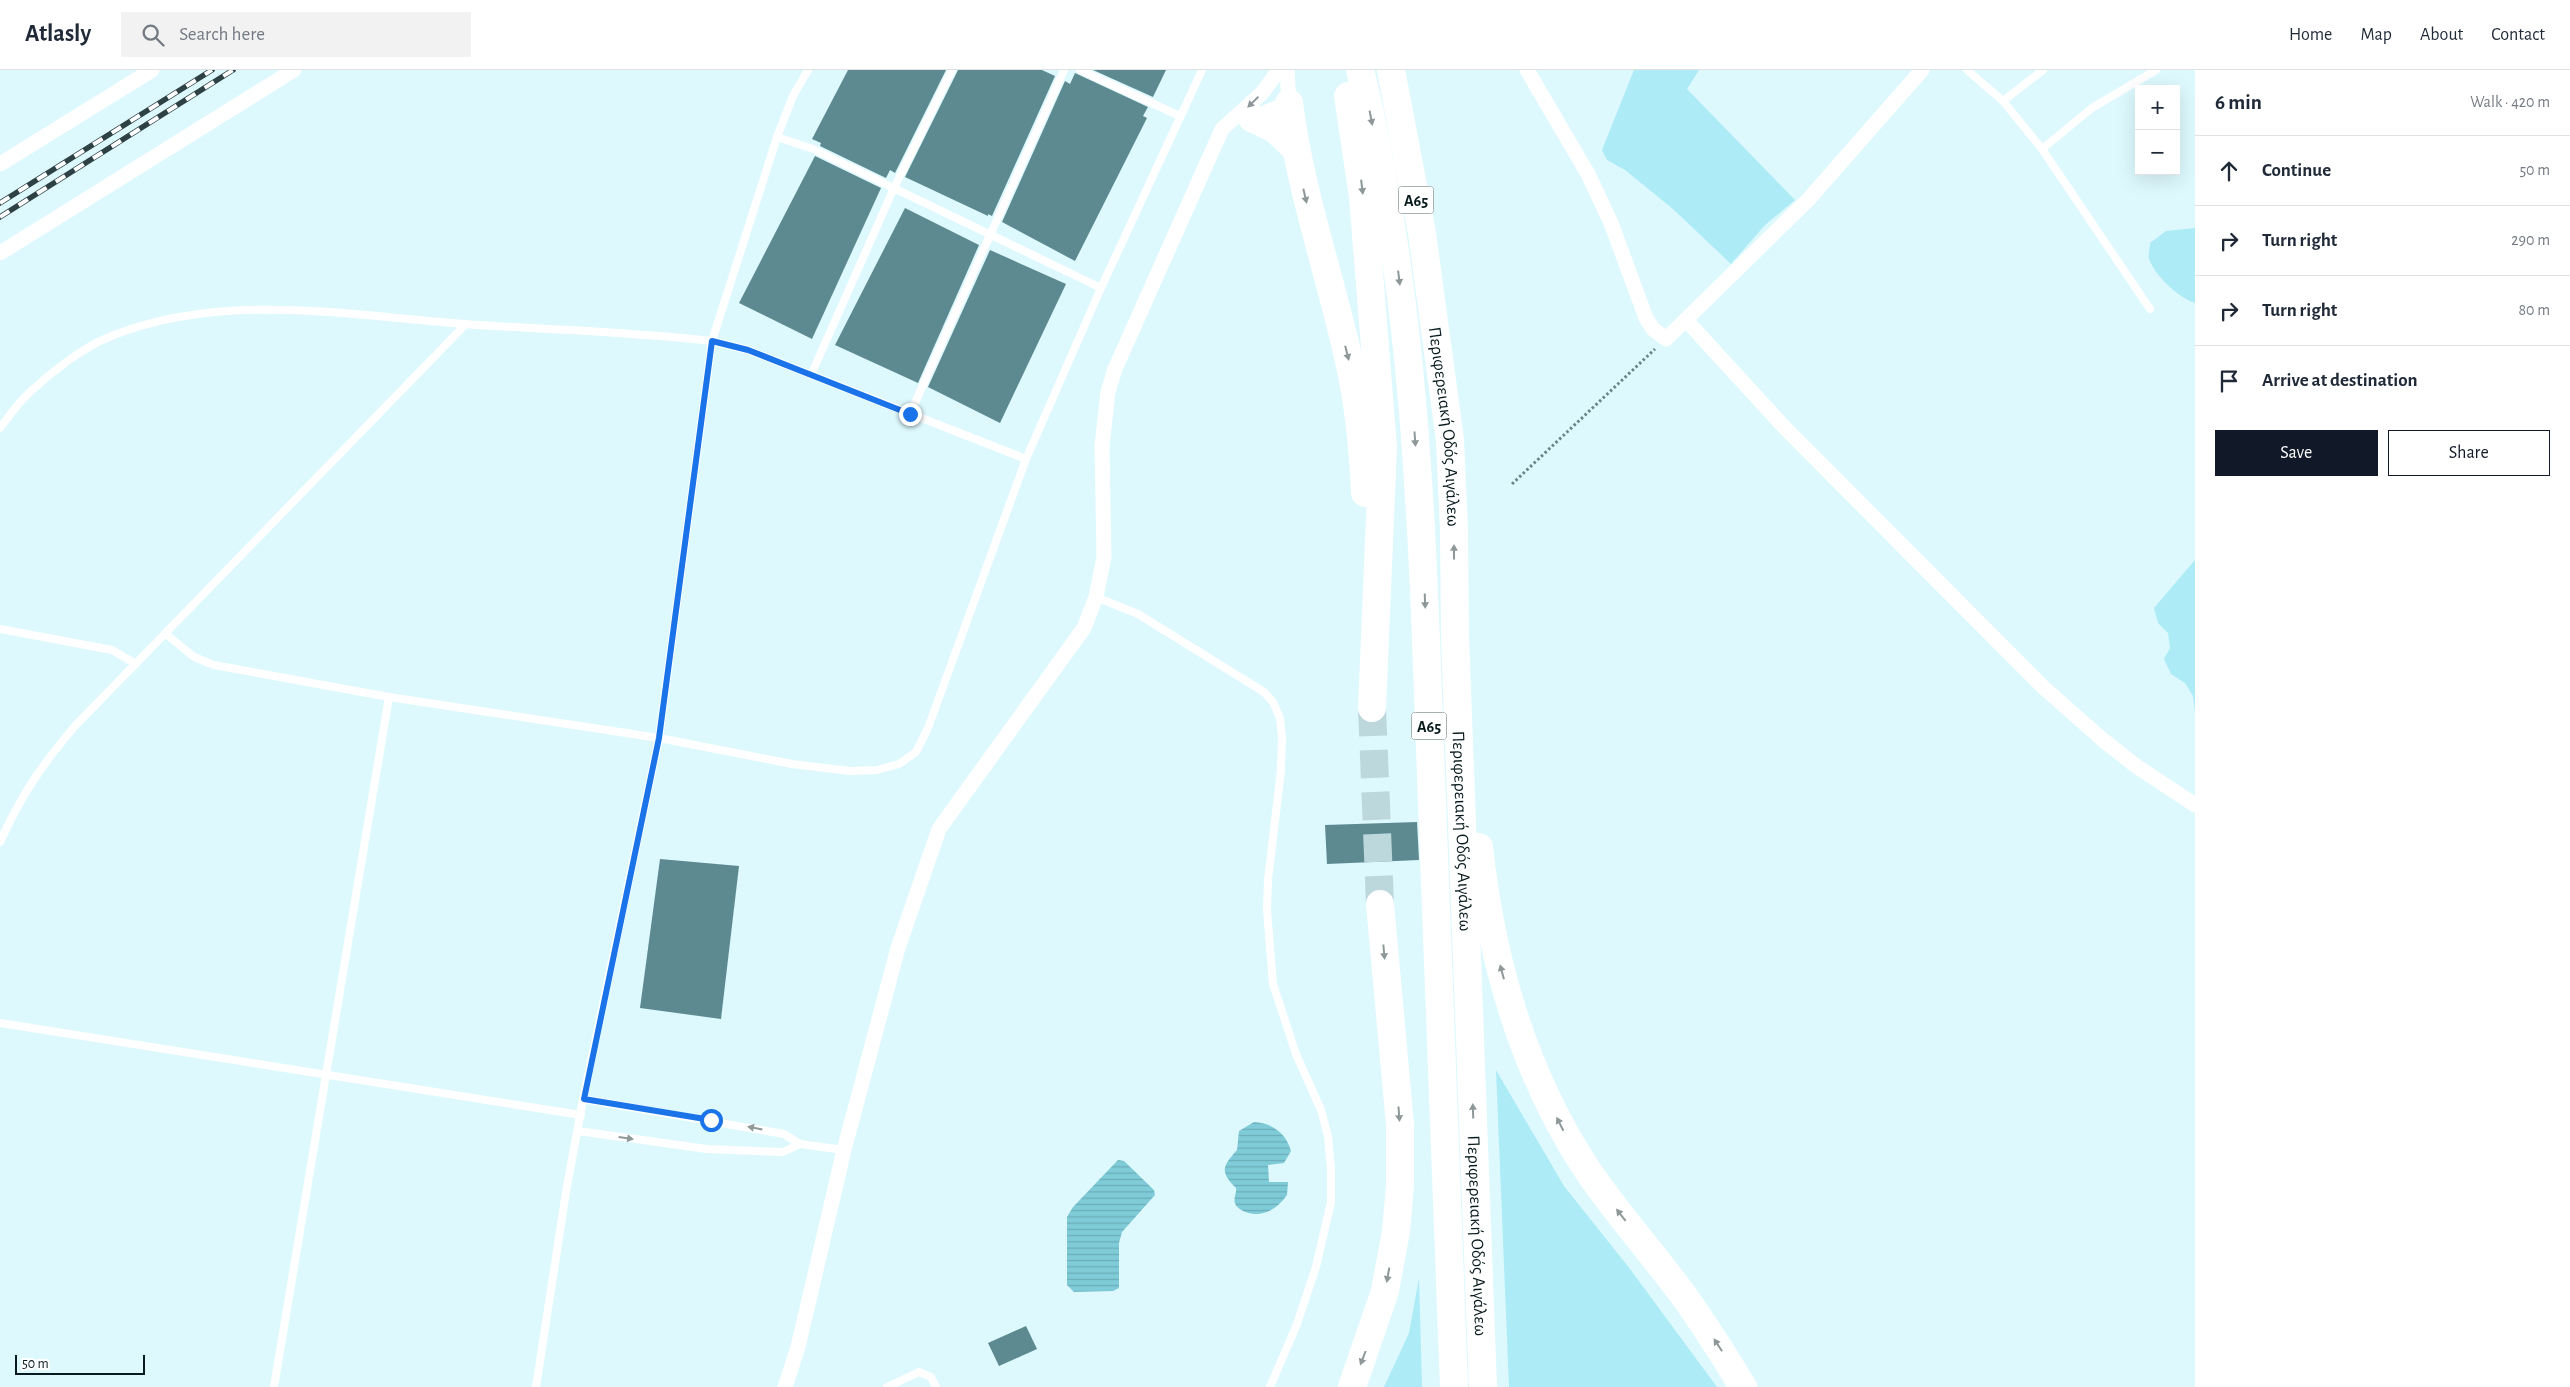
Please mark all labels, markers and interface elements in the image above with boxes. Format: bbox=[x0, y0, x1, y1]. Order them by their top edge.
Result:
search box bbox=[121, 12, 471, 57]
icon: search bbox=[139, 21, 167, 49]
text: Atlasly bbox=[25, 22, 91, 46]
text: Search here bbox=[179, 25, 265, 44]
text: Home bbox=[2289, 26, 2332, 44]
text: Map bbox=[2360, 26, 2392, 44]
text: About bbox=[2420, 26, 2463, 44]
text: Contact bbox=[2491, 26, 2545, 44]
map controls bbox=[2135, 85, 2180, 175]
button: + bbox=[2135, 85, 2180, 130]
text: 6 min bbox=[2215, 92, 2262, 113]
text: Walk · 420 m bbox=[2470, 94, 2550, 110]
one-way arrow bbox=[1247, 96, 1259, 108]
one-way arrow bbox=[1367, 110, 1375, 125]
button: − bbox=[2135, 130, 2180, 175]
icon: ahead bbox=[2215, 157, 2243, 185]
text: Continue bbox=[2262, 161, 2331, 180]
text: 50 m bbox=[2519, 162, 2550, 178]
one-way arrow bbox=[1358, 180, 1366, 196]
road number: Α65 bbox=[1398, 186, 1434, 214]
one-way arrow bbox=[1301, 188, 1309, 203]
icon: right bbox=[2215, 227, 2243, 255]
text: Turn right bbox=[2262, 231, 2337, 250]
text: 290 m bbox=[2511, 232, 2550, 248]
one-way arrow bbox=[1395, 270, 1403, 286]
icon: right bbox=[2215, 297, 2243, 325]
text: Turn right bbox=[2262, 301, 2337, 320]
text: 80 m bbox=[2519, 302, 2550, 318]
street label: Περιφερειακή Οδός Αιγάλεω bbox=[1425, 326, 1462, 527]
one-way arrow bbox=[1343, 345, 1351, 360]
icon: arrive bbox=[2215, 367, 2243, 395]
text: Arrive at destination bbox=[2262, 371, 2418, 390]
route end bbox=[899, 403, 922, 426]
button: Save bbox=[2215, 430, 2378, 476]
button: Share bbox=[2388, 430, 2550, 476]
one-way arrow bbox=[1412, 432, 1420, 448]
one-way arrow bbox=[1450, 544, 1458, 560]
one-way arrow bbox=[1421, 594, 1429, 610]
road number: Α65 bbox=[1412, 712, 1446, 739]
street label: Περιφερειακή Οδός Αιγάλεω bbox=[1449, 730, 1474, 932]
one-way arrow bbox=[1380, 945, 1388, 961]
one-way arrow bbox=[1498, 965, 1506, 980]
one-way arrow bbox=[1468, 1103, 1476, 1119]
one-way arrow bbox=[1396, 1106, 1404, 1122]
route start bbox=[700, 1109, 723, 1132]
one-way arrow bbox=[1556, 1116, 1564, 1131]
one-way arrow bbox=[747, 1124, 762, 1132]
one-way arrow bbox=[618, 1134, 634, 1142]
street label: Περιφερειακή Οδός Αιγάλεω bbox=[1464, 1135, 1489, 1336]
one-way arrow bbox=[1616, 1208, 1626, 1222]
one-way arrow bbox=[1384, 1268, 1392, 1283]
one-way arrow bbox=[1713, 1339, 1722, 1352]
one-way arrow bbox=[1359, 1350, 1366, 1365]
scale bar bbox=[15, 1352, 145, 1375]
text: 50 m bbox=[22, 1357, 49, 1371]

